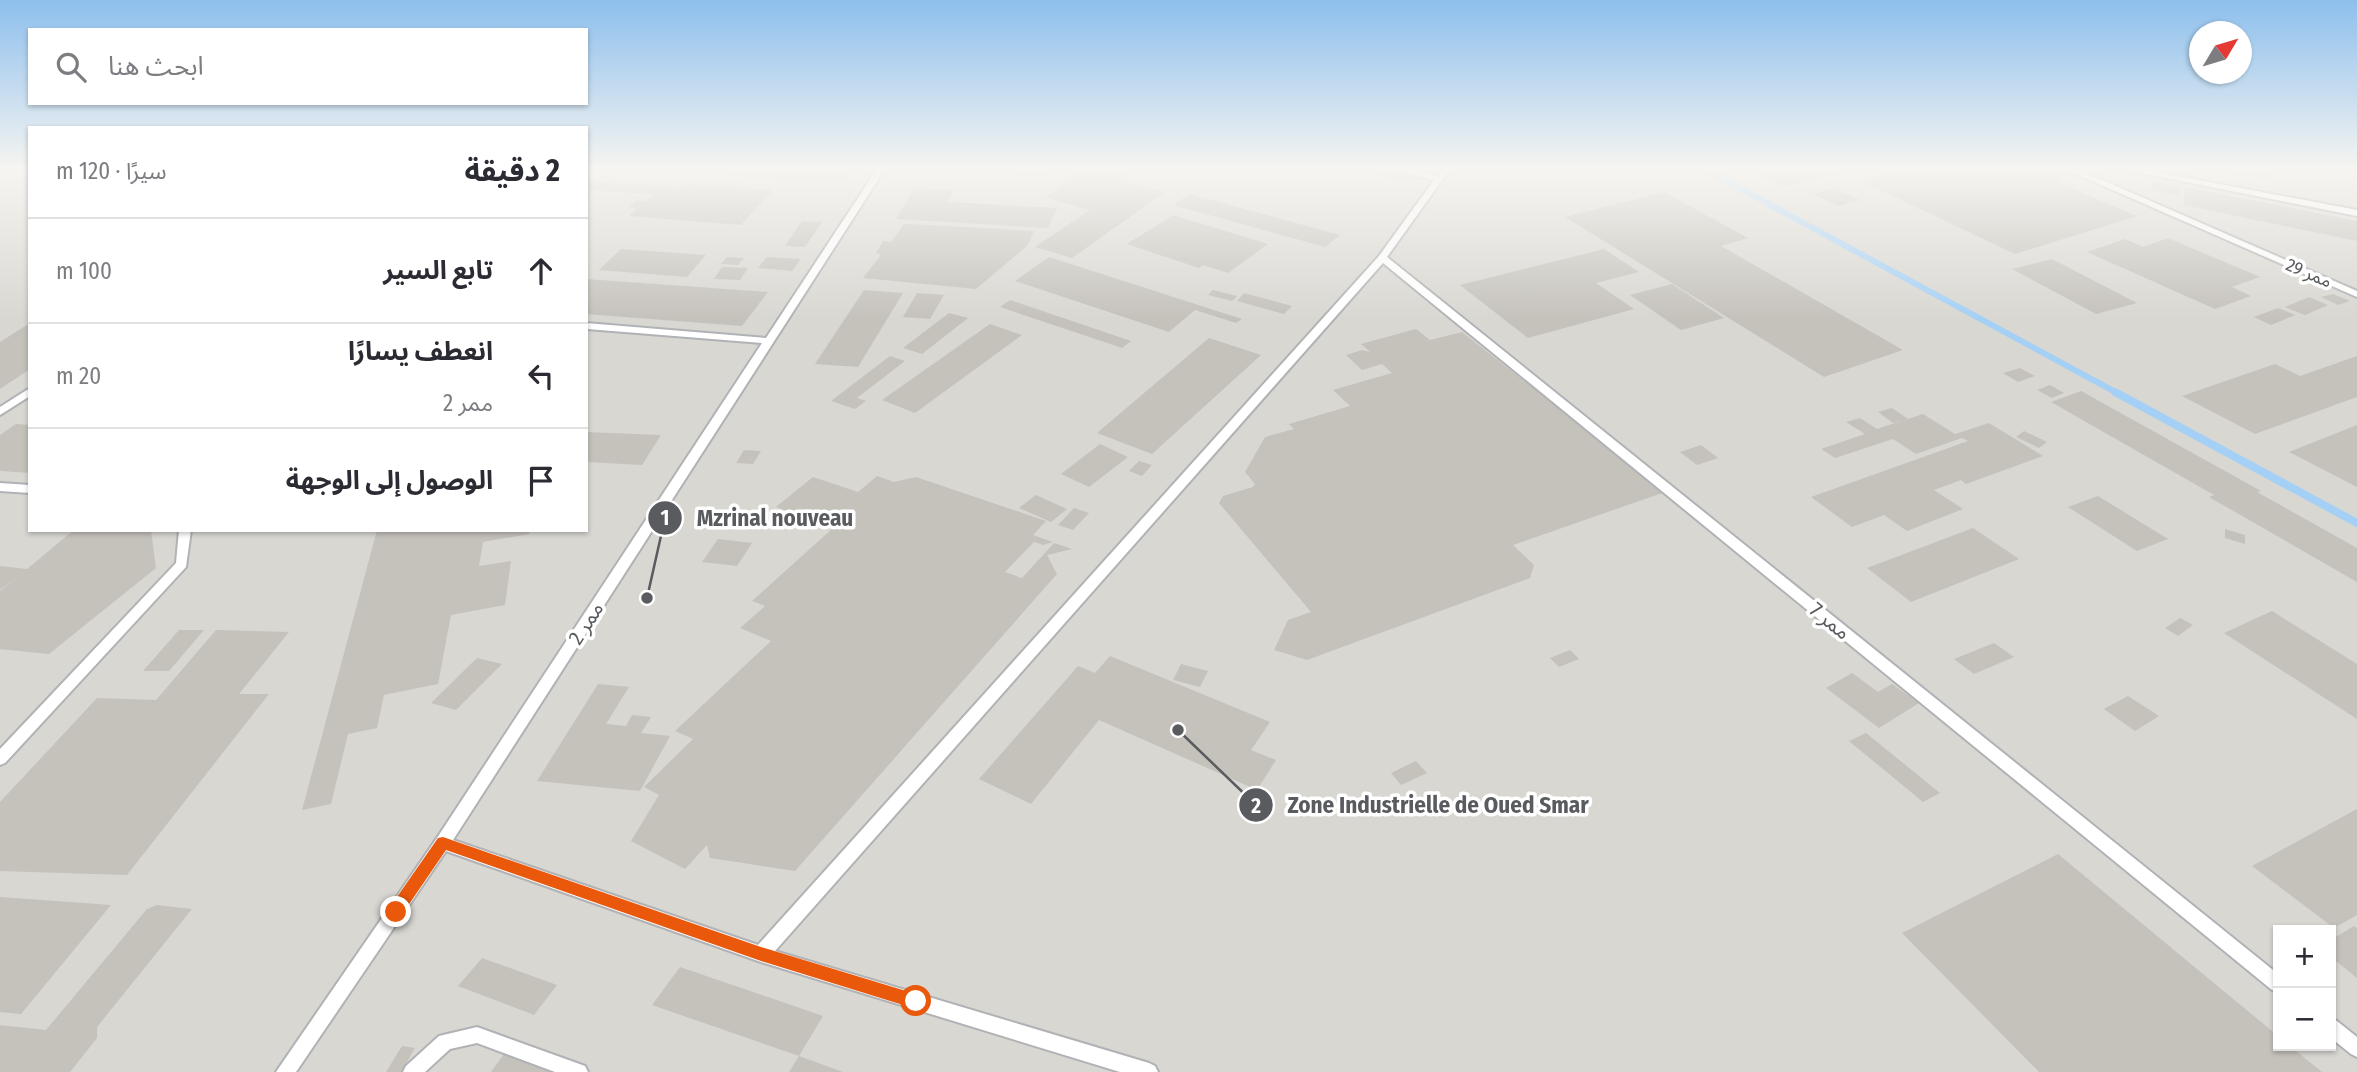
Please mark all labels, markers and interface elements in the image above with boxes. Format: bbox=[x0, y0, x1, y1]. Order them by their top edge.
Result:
north arrow bbox=[2189, 21, 2252, 84]
search box bbox=[28, 28, 588, 105]
icon: search bbox=[52, 48, 90, 86]
text: ابحث هنا bbox=[108, 51, 204, 82]
text: 2 دقيقة bbox=[464, 153, 560, 189]
text: سيرًا · 120 m bbox=[56, 157, 167, 185]
icon: ahead bbox=[522, 252, 560, 290]
street label: ممر 29 bbox=[2283, 254, 2335, 292]
text: تابع السير bbox=[383, 255, 493, 286]
text: 100 m bbox=[56, 257, 112, 285]
text: انعطف يسارًا bbox=[348, 336, 493, 367]
icon: left bbox=[522, 357, 560, 395]
text: 20 m bbox=[56, 362, 101, 390]
text: ممر 2 bbox=[443, 389, 493, 417]
icon: arrive bbox=[522, 462, 560, 500]
text: الوصول إلى الوجهة bbox=[286, 465, 493, 496]
callout: Mzrinal nouveau bbox=[648, 496, 867, 540]
text: Mzrinal nouveau bbox=[697, 504, 853, 532]
text: 1 bbox=[661, 505, 669, 531]
street label: ممر 2 bbox=[563, 597, 609, 649]
street label: ممر 7 bbox=[1804, 597, 1856, 645]
callout: Zone Industrielle de Oued Smar bbox=[1239, 783, 1603, 827]
text: Zone Industrielle de Oued Smar bbox=[1287, 791, 1589, 819]
text: 2 bbox=[1250, 793, 1261, 819]
route end bbox=[380, 896, 411, 927]
map controls bbox=[2273, 925, 2336, 1051]
button: + bbox=[2273, 925, 2336, 988]
route start bbox=[900, 985, 931, 1016]
button: − bbox=[2273, 988, 2336, 1051]

